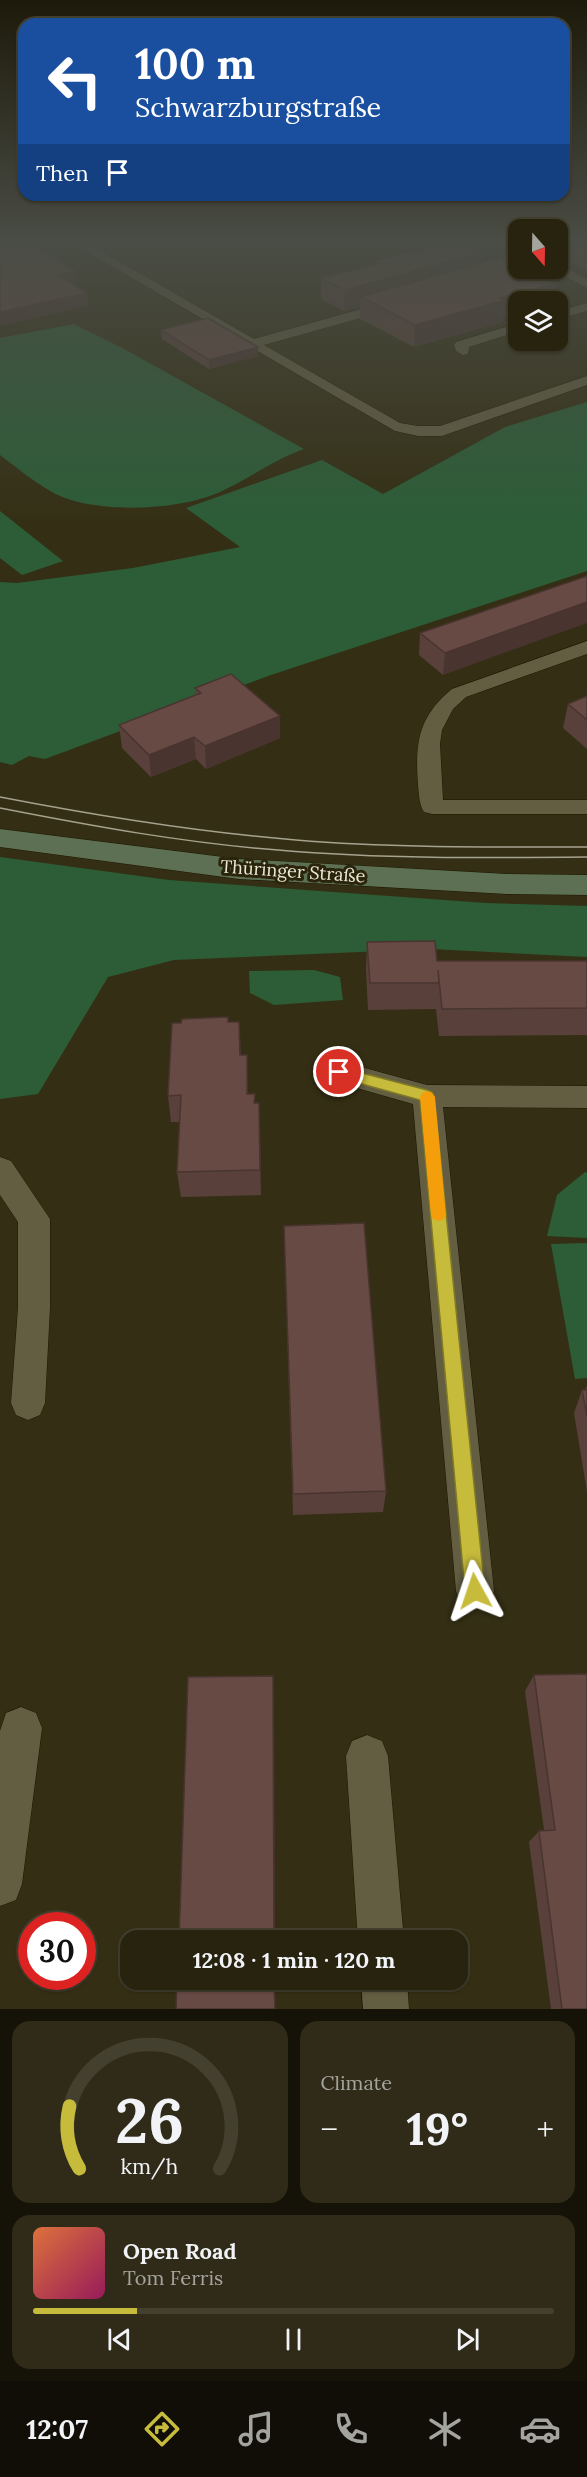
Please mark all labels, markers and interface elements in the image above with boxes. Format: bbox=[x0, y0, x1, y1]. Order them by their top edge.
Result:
text: 100 m bbox=[135, 37, 255, 91]
icon: left bbox=[36, 42, 114, 120]
text: Schwarzburgstraße bbox=[135, 90, 381, 124]
icon: arrive bbox=[101, 156, 134, 189]
text: Then bbox=[36, 159, 89, 187]
north arrow bbox=[508, 219, 568, 279]
map controls bbox=[508, 219, 568, 351]
button: layers bbox=[508, 291, 568, 351]
street label: Thüringer Straße bbox=[220, 854, 366, 888]
pin bbox=[313, 1046, 364, 1097]
icon: arrive bbox=[322, 1055, 355, 1088]
position arrow bbox=[443, 1559, 507, 1623]
speed limit sign: 30 bbox=[18, 1912, 96, 1990]
text: 12:08 · 1 min · 120 m bbox=[193, 1946, 395, 1974]
text: Climate bbox=[321, 2070, 392, 2095]
text: 26 bbox=[115, 2080, 184, 2160]
text: 19° bbox=[407, 2100, 468, 2157]
text: − bbox=[321, 2108, 338, 2150]
text: + bbox=[536, 2108, 554, 2150]
text: km/h bbox=[121, 2152, 179, 2180]
text: Open Road bbox=[123, 2237, 237, 2265]
text: Tom Ferris bbox=[123, 2265, 223, 2290]
icon: previous bbox=[103, 2323, 136, 2356]
icon: pause bbox=[277, 2323, 310, 2356]
icon: next bbox=[451, 2323, 484, 2356]
icon: directions bbox=[141, 2408, 183, 2450]
icon: music bbox=[235, 2408, 277, 2450]
icon: phone bbox=[330, 2408, 372, 2450]
icon: climate bbox=[424, 2408, 466, 2450]
icon: car bbox=[519, 2408, 561, 2450]
text: 12:07 bbox=[26, 2412, 88, 2446]

